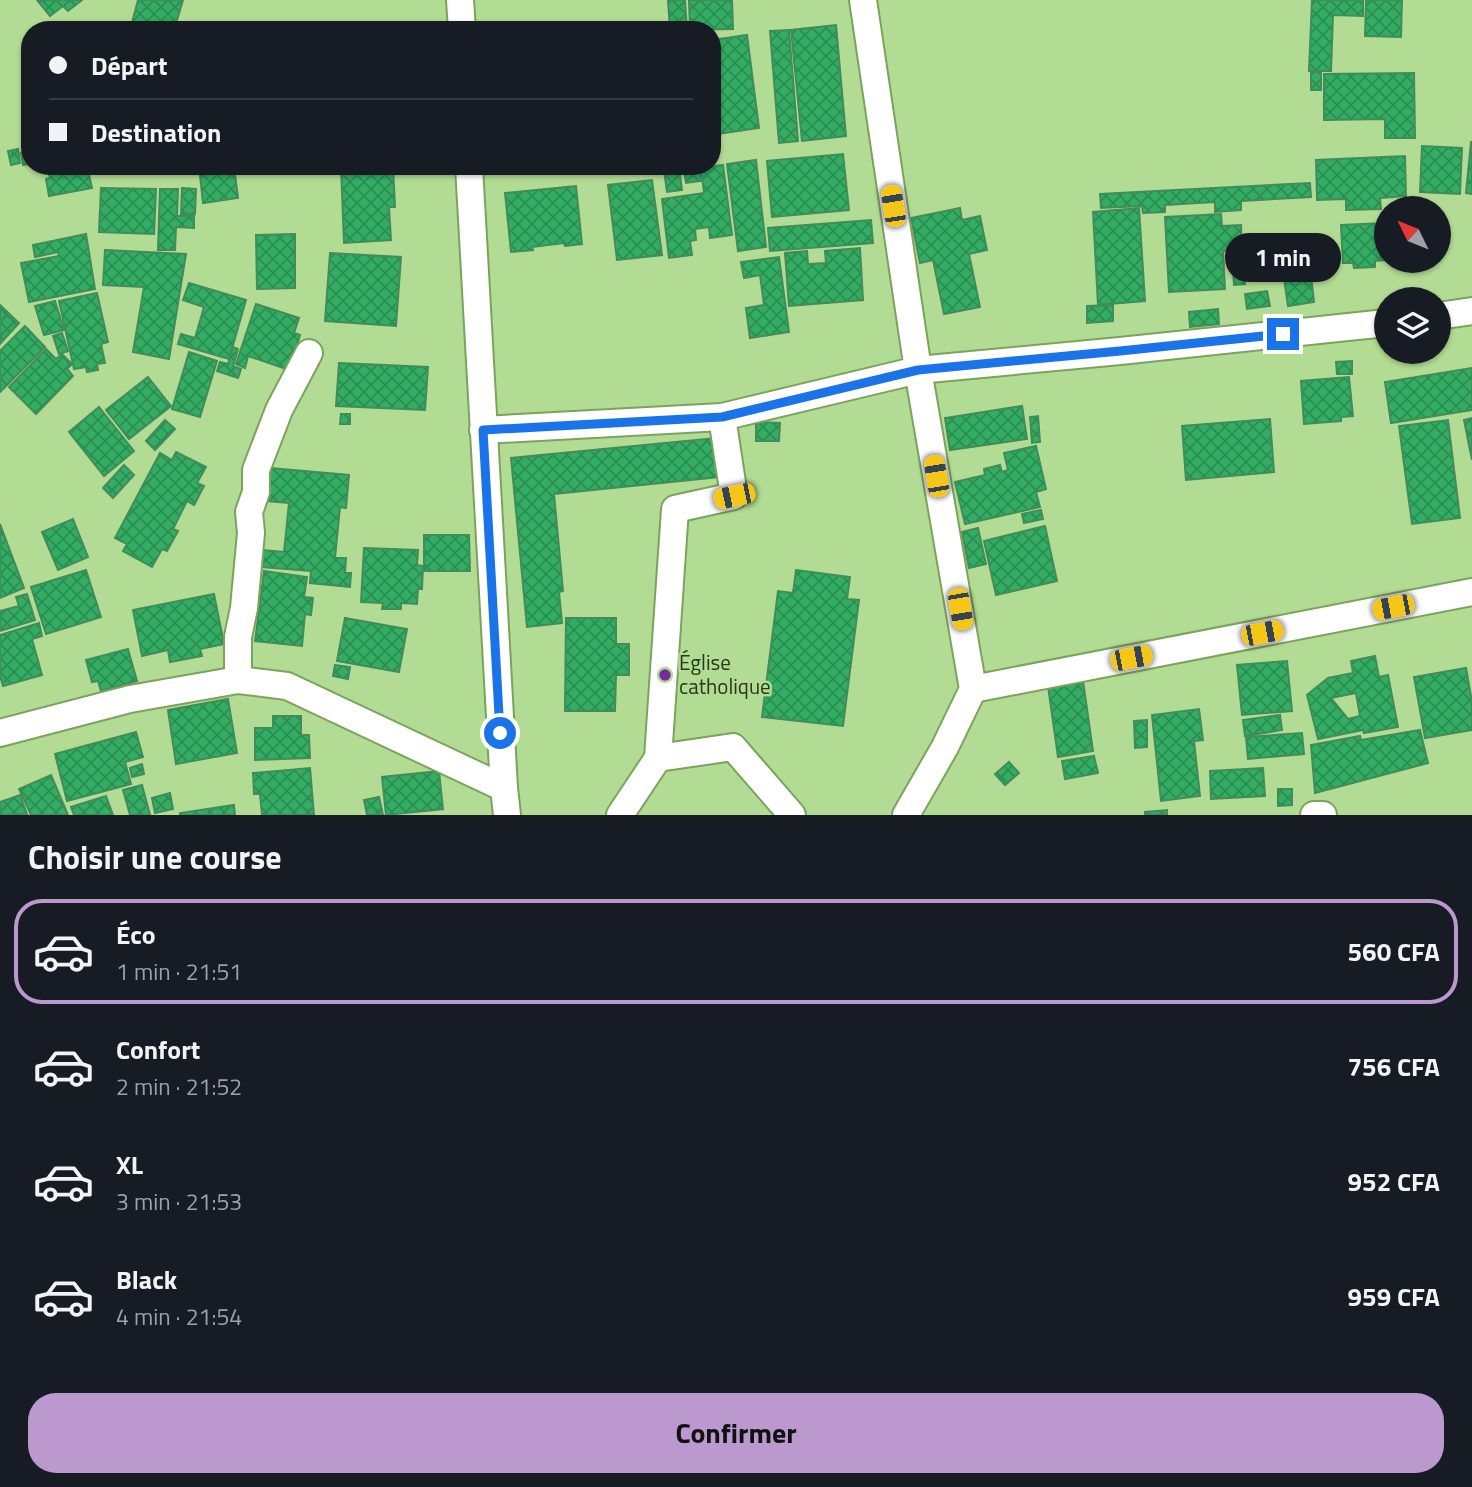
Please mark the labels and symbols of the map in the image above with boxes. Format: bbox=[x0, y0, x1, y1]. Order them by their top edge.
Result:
car bbox=[880, 184, 907, 228]
north arrow bbox=[1374, 196, 1451, 273]
callout: 1 min bbox=[1225, 232, 1341, 282]
route end bbox=[1267, 318, 1299, 350]
car bbox=[923, 453, 950, 499]
car bbox=[712, 481, 757, 511]
car bbox=[947, 586, 974, 632]
car bbox=[1371, 593, 1416, 621]
car bbox=[1240, 619, 1285, 647]
car bbox=[1109, 644, 1154, 672]
place label: Église catholique bbox=[679, 646, 771, 702]
marker: Église catholique bbox=[657, 667, 673, 683]
route start bbox=[484, 717, 516, 749]

